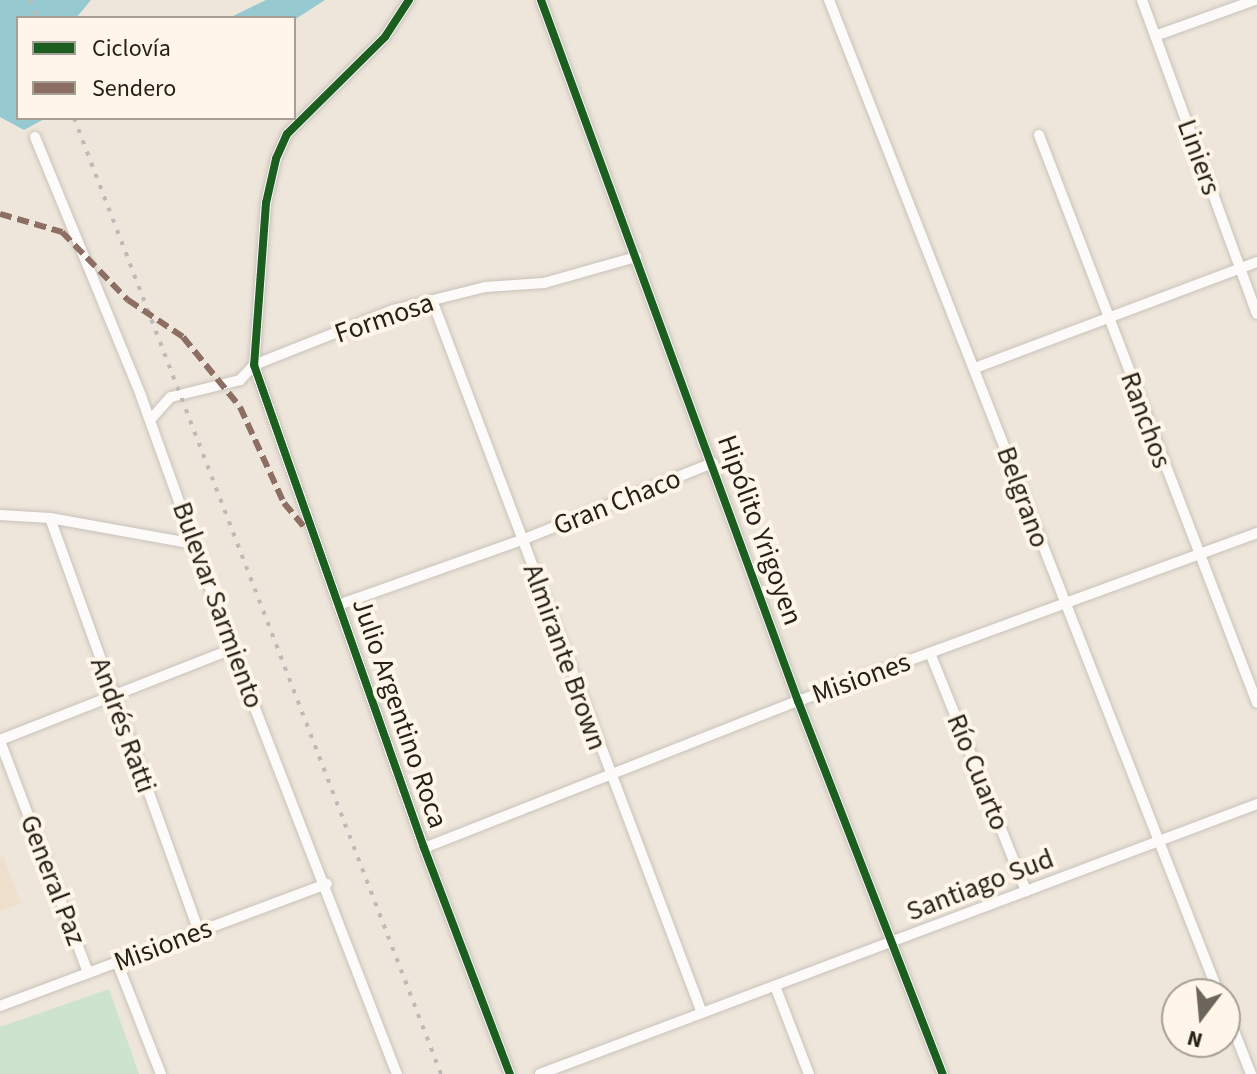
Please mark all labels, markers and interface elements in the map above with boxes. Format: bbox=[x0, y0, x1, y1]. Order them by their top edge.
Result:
legend bbox=[16, 16, 296, 120]
text: Ciclovía bbox=[92, 31, 171, 66]
text: Sendero bbox=[92, 71, 176, 106]
street label: Liniers bbox=[1170, 115, 1228, 199]
street label: Formosa bbox=[330, 285, 438, 351]
street label: Ranchos bbox=[1113, 367, 1179, 473]
street label: Hipólito Yrigoyen bbox=[710, 431, 810, 629]
street label: Belgrano bbox=[989, 442, 1057, 552]
street label: Gran Chaco bbox=[549, 461, 685, 543]
street label: Bulevar Sarmiento bbox=[165, 497, 271, 713]
street label: Almirante Brown bbox=[516, 559, 614, 755]
street label: Julio Argentino Roca bbox=[345, 594, 455, 832]
street label: Misiones bbox=[807, 645, 915, 711]
street label: Andrés Ratti bbox=[83, 653, 163, 797]
street label: Río Cuarto bbox=[939, 709, 1017, 835]
street label: General Paz bbox=[13, 810, 93, 950]
street label: Santiago Sud bbox=[902, 842, 1058, 928]
street label: Misiones bbox=[109, 911, 217, 979]
north arrow bbox=[1161, 978, 1241, 1058]
text: N bbox=[1183, 1022, 1206, 1057]

